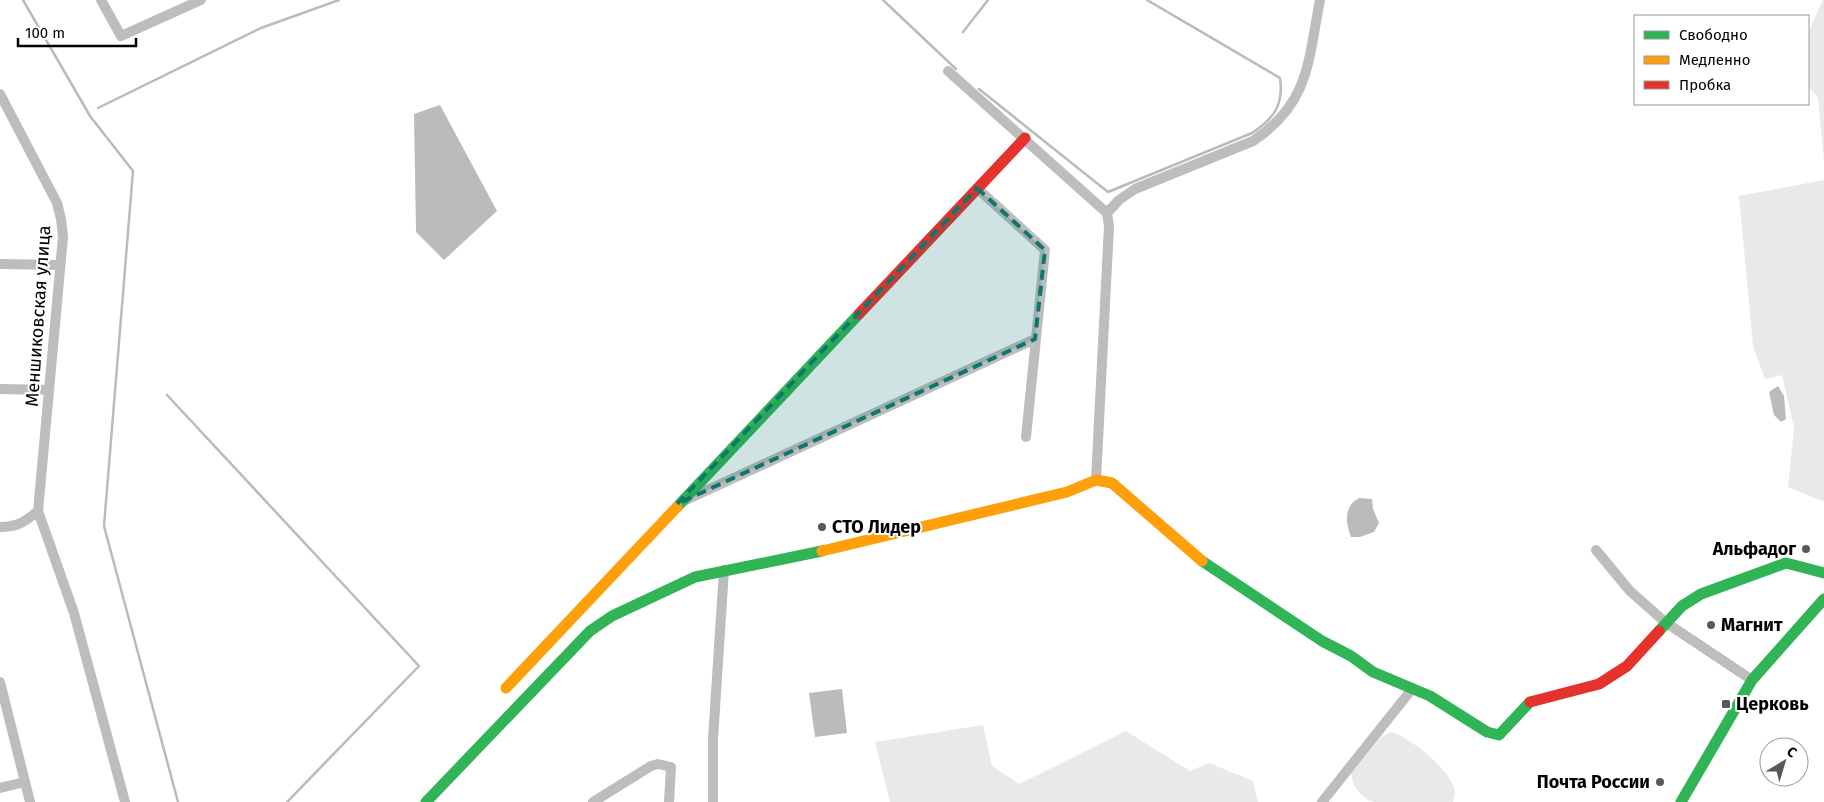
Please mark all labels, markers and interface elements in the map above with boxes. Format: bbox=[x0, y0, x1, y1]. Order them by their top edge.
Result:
scale bar bbox=[18, 15, 135, 47]
legend bbox=[1634, 15, 1809, 105]
text: 100 m bbox=[25, 24, 65, 42]
text: Свободно bbox=[1679, 26, 1748, 44]
text: Медленно bbox=[1679, 51, 1751, 69]
text: Пробка bbox=[1679, 76, 1731, 94]
street label: Меншиковская улица bbox=[21, 225, 55, 407]
place label: СТО Лидер bbox=[832, 516, 921, 538]
marker: СТО Лидер bbox=[816, 521, 828, 533]
place label: Альфадог bbox=[1712, 538, 1796, 560]
marker: Альфадог bbox=[1800, 543, 1812, 555]
place label: Магнит bbox=[1721, 614, 1783, 636]
marker: Магнит bbox=[1705, 619, 1717, 631]
place label: Церковь bbox=[1736, 693, 1809, 715]
marker: Церковь bbox=[1720, 698, 1732, 710]
north arrow bbox=[1759, 737, 1809, 787]
text: С bbox=[1783, 743, 1800, 761]
place label: Почта России bbox=[1537, 771, 1650, 793]
marker: Почта России bbox=[1654, 776, 1666, 788]

